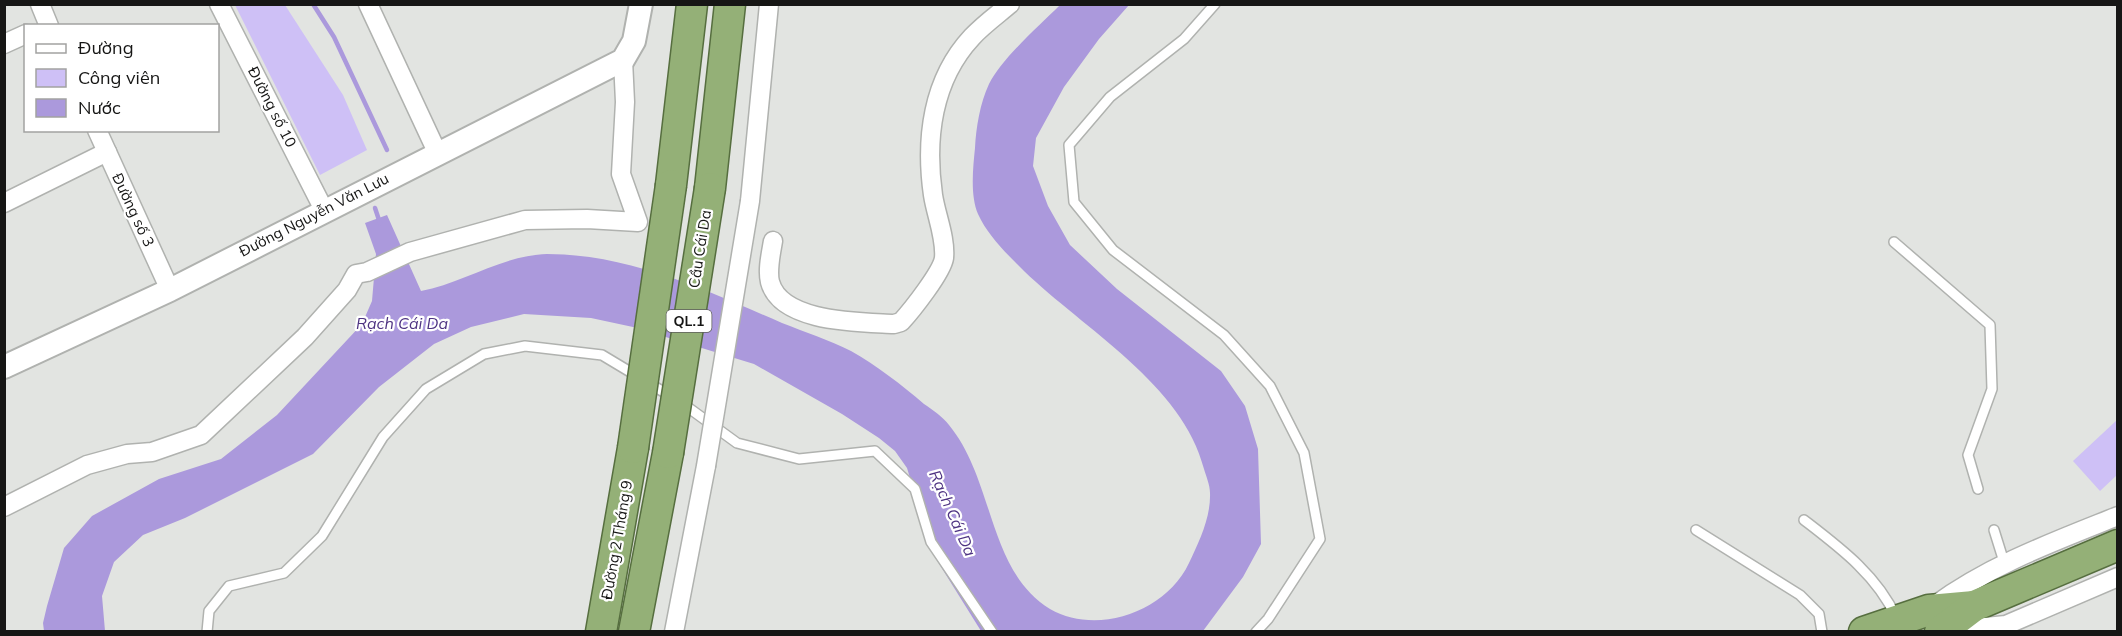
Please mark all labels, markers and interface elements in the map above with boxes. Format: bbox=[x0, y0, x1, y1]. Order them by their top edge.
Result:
legend bbox=[24, 24, 219, 132]
text: Đường bbox=[78, 36, 134, 59]
street label: Đường số 10 bbox=[244, 63, 301, 150]
text: Công viên bbox=[78, 66, 160, 89]
text: Nước bbox=[78, 96, 121, 119]
street label: Đường Nguyễn Văn Lưu bbox=[236, 169, 392, 261]
street label: Đường số 3 bbox=[108, 170, 159, 250]
street label: Cầu Cái Da bbox=[684, 209, 715, 289]
road number: QL.1 bbox=[666, 310, 712, 332]
water label: Rạch Cái Da bbox=[356, 313, 449, 333]
water label: Rạch Cái Da bbox=[925, 467, 981, 560]
street label: Đường 2 Tháng 9 bbox=[597, 479, 636, 601]

